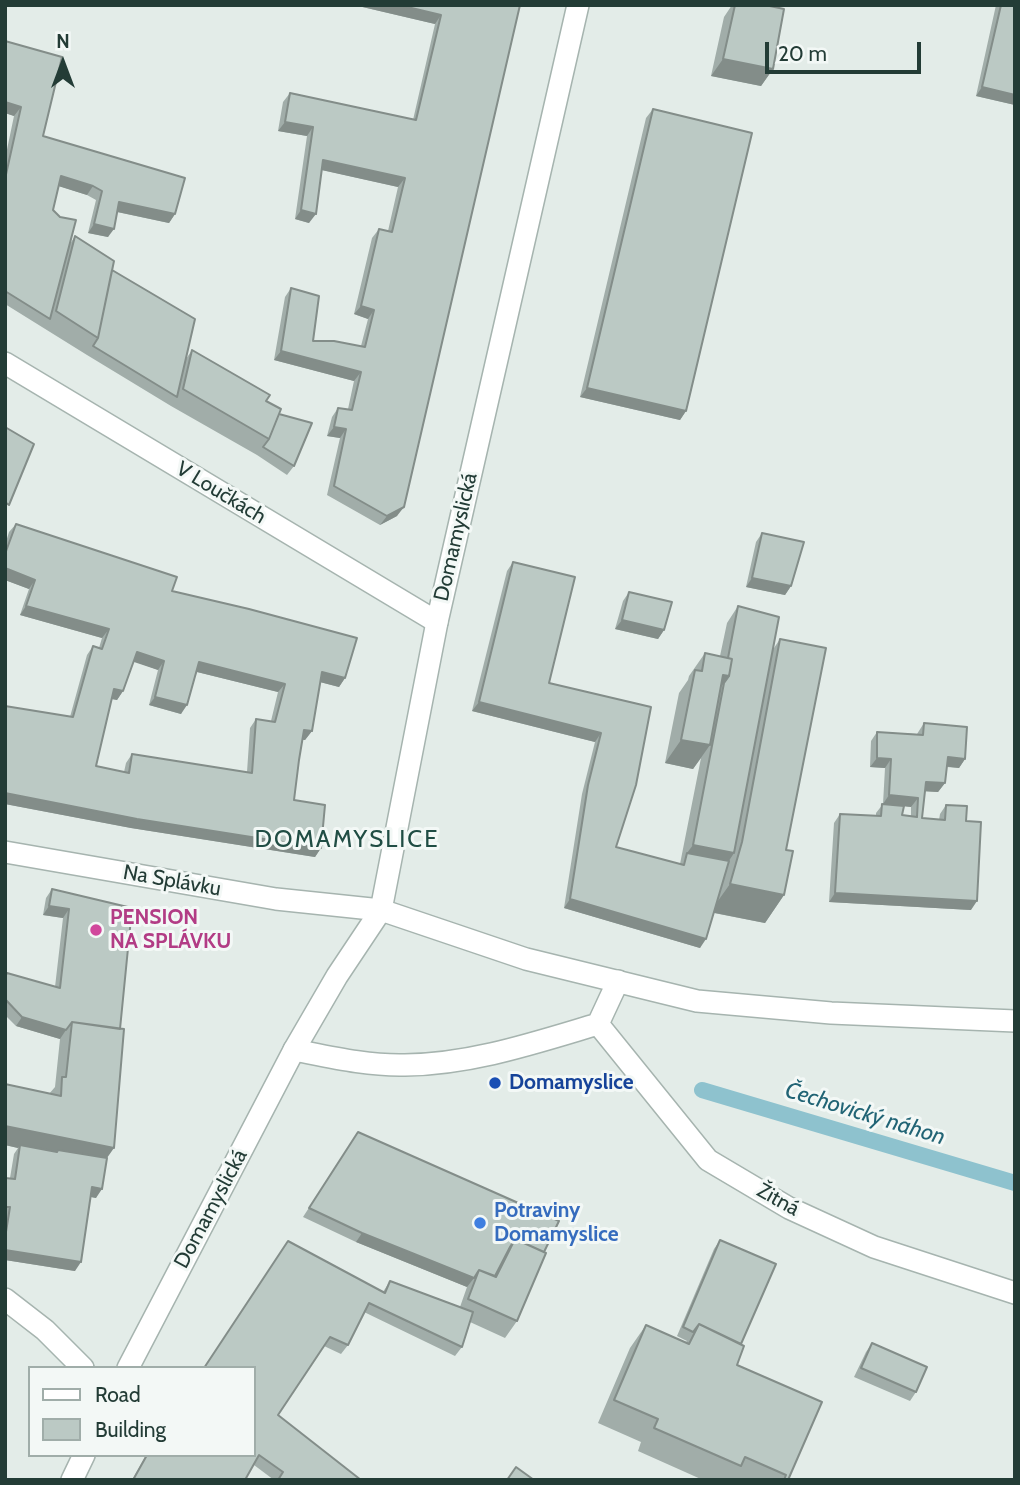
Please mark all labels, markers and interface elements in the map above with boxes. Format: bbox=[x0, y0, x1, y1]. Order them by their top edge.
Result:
north arrow bbox=[28, 28, 98, 98]
scale bar bbox=[768, 28, 924, 72]
text: N bbox=[56, 30, 70, 53]
text: 20 m bbox=[778, 41, 827, 66]
street label: V Loučkách bbox=[172, 456, 270, 530]
street label: Domamyslická bbox=[429, 470, 483, 604]
district label: DOMAMYSLICE bbox=[256, 826, 438, 854]
street label: Na Splávku bbox=[121, 860, 223, 902]
place label: PENSION NA SPLÁVKU bbox=[110, 905, 231, 955]
marker: PENSION NA SPLÁVKU bbox=[88, 922, 104, 938]
place label: Domamyslice bbox=[509, 1070, 634, 1096]
marker: Domamyslice bbox=[487, 1075, 503, 1091]
water label: Čechovický náhon bbox=[782, 1077, 948, 1151]
street label: Domamyslická bbox=[169, 1145, 253, 1273]
street label: Žitná bbox=[752, 1178, 804, 1222]
place label: Potraviny Domamyslice bbox=[494, 1198, 619, 1248]
marker: Potraviny Domamyslice bbox=[472, 1215, 488, 1231]
legend bbox=[28, 1366, 256, 1457]
text: Road bbox=[95, 1382, 141, 1407]
text: Building bbox=[95, 1417, 166, 1442]

